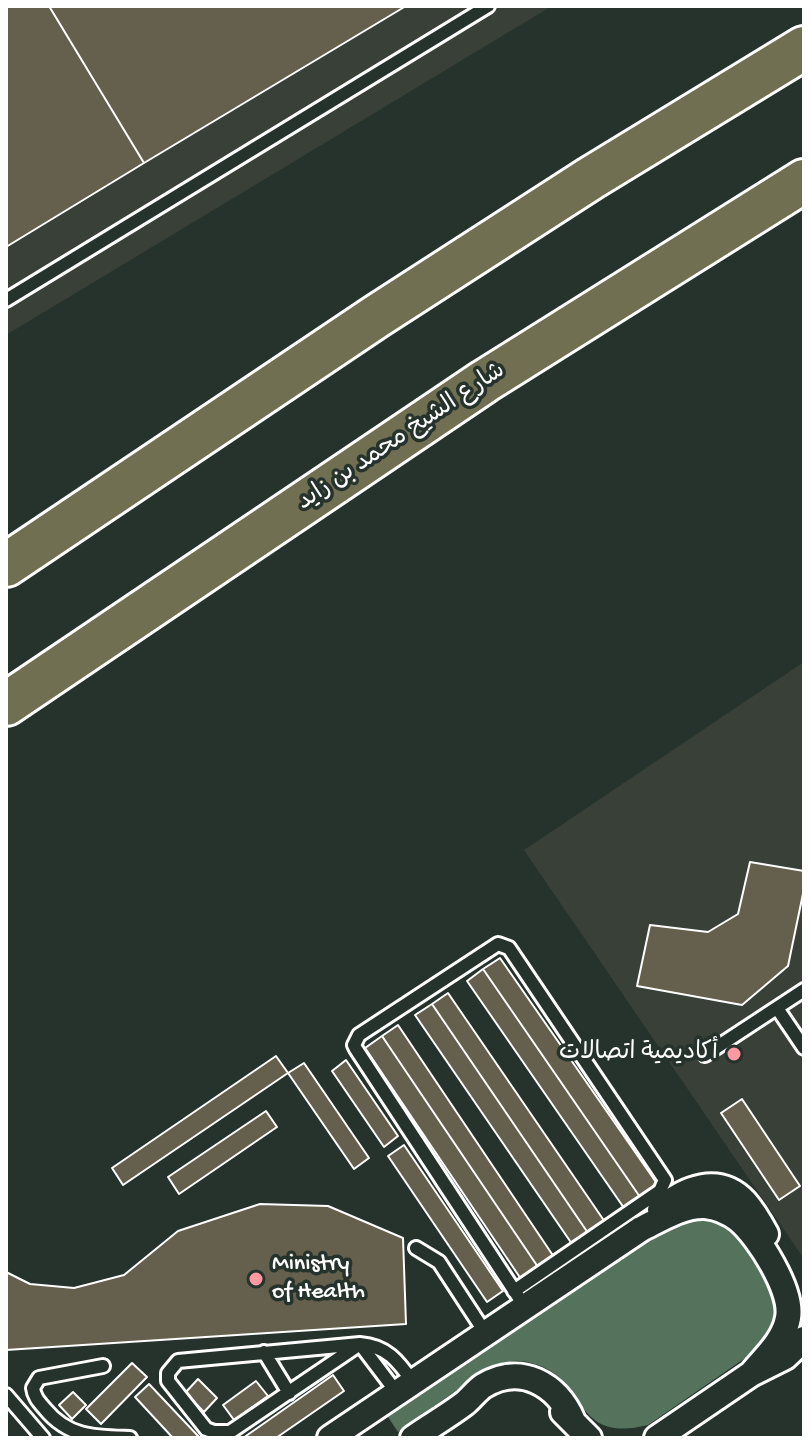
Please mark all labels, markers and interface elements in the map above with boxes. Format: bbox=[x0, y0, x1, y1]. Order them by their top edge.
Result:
street label: شارع الشيخ محمد بن زايد bbox=[292, 358, 512, 518]
place label: أكاديمية اتصالات bbox=[559, 1040, 718, 1068]
marker: أكاديمية اتصالات bbox=[725, 1045, 743, 1063]
place label: Ministry of Health bbox=[272, 1251, 365, 1307]
marker: Ministry of Health bbox=[247, 1270, 265, 1288]

